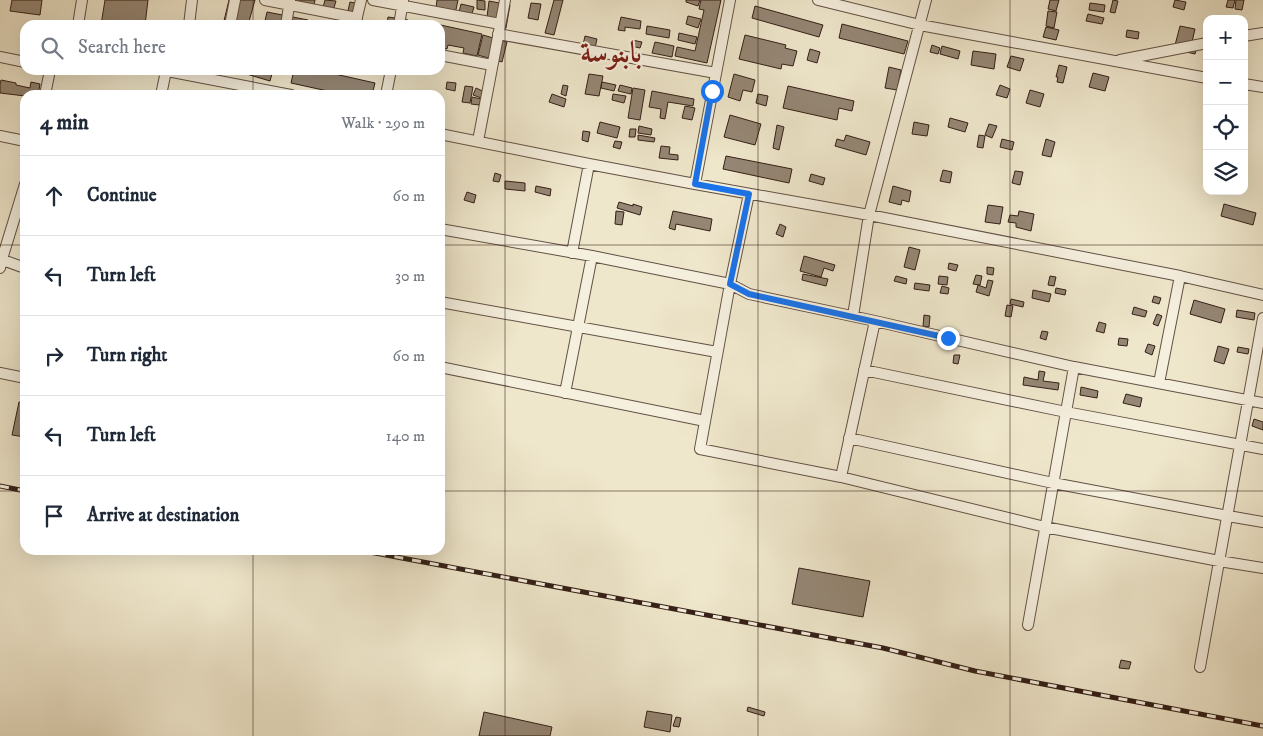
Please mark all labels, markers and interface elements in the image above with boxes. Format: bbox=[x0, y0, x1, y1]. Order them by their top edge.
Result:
map controls bbox=[1203, 15, 1248, 195]
button: + bbox=[1203, 15, 1248, 60]
search box bbox=[20, 20, 445, 75]
icon: search bbox=[38, 34, 66, 62]
text: Search here bbox=[78, 36, 166, 59]
district label: بابنوسة bbox=[580, 36, 642, 72]
button: − bbox=[1203, 60, 1248, 105]
route start bbox=[701, 80, 724, 103]
button: locate bbox=[1203, 105, 1248, 150]
text: 4 min bbox=[40, 110, 89, 136]
text: Walk · 290 m bbox=[341, 113, 425, 133]
button: layers bbox=[1203, 150, 1248, 195]
icon: ahead bbox=[40, 182, 68, 210]
text: Continue bbox=[87, 184, 157, 207]
text: 60 m bbox=[393, 186, 425, 206]
icon: left bbox=[40, 262, 68, 290]
text: Turn left bbox=[87, 264, 156, 287]
text: 30 m bbox=[395, 266, 425, 286]
route end bbox=[937, 327, 960, 350]
icon: right bbox=[40, 342, 68, 370]
text: Turn right bbox=[87, 344, 167, 367]
text: 60 m bbox=[393, 346, 425, 366]
icon: left bbox=[40, 422, 68, 450]
text: Turn left bbox=[87, 424, 156, 447]
text: 140 m bbox=[386, 426, 425, 446]
icon: arrive bbox=[40, 502, 68, 530]
text: Arrive at destination bbox=[87, 504, 239, 527]

